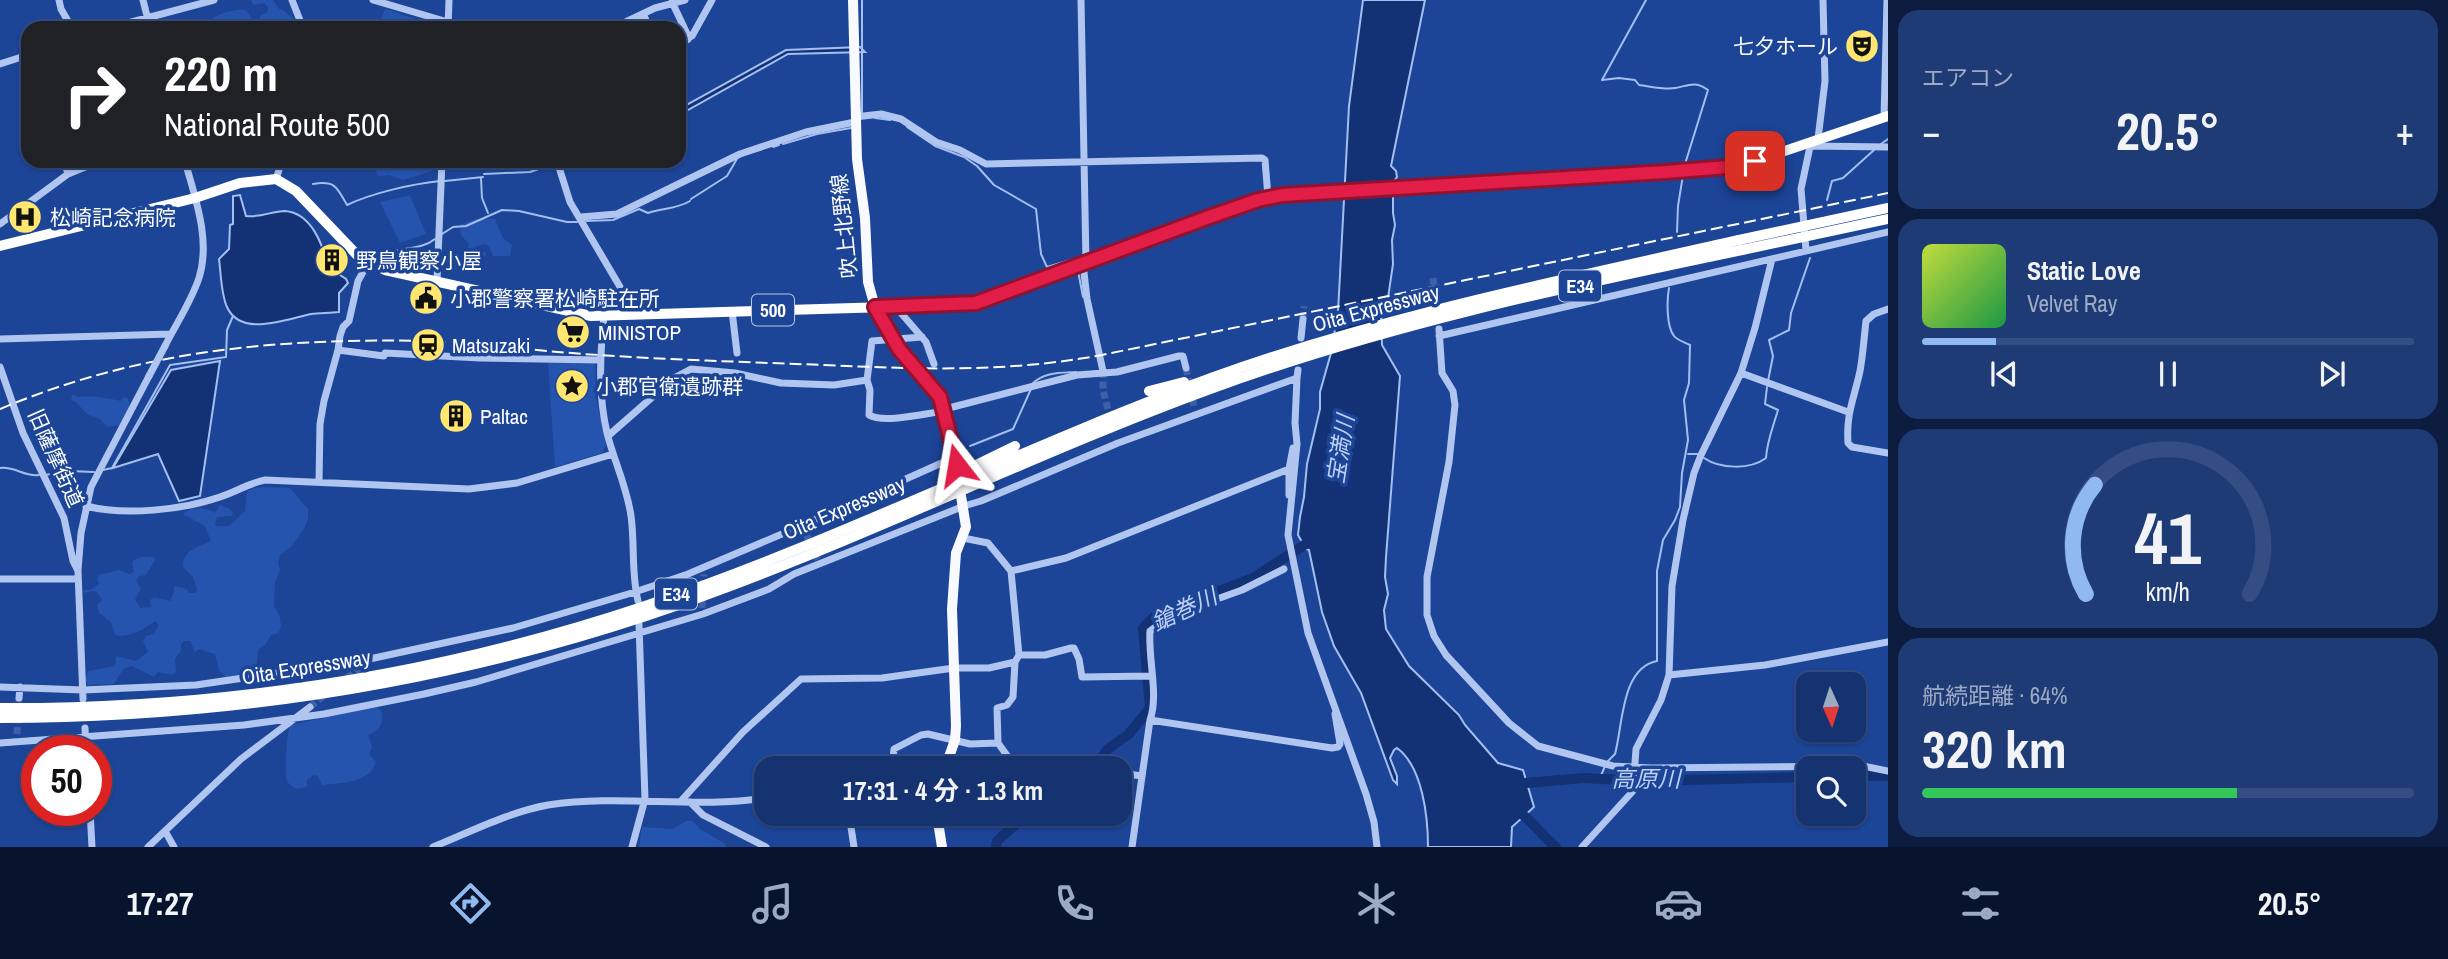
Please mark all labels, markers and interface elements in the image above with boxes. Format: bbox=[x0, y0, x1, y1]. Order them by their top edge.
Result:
theatre icon: 七夕ホール bbox=[1843, 27, 1881, 65]
place label: 七夕ホール bbox=[1733, 32, 1838, 61]
text: 220 m bbox=[164, 40, 278, 106]
icon: right bbox=[49, 49, 140, 140]
text: エアコン bbox=[1922, 62, 2014, 93]
text: 20.5° bbox=[2116, 96, 2220, 166]
text: National Route 500 bbox=[164, 103, 390, 146]
text: − bbox=[1922, 106, 1940, 157]
text: + bbox=[2396, 106, 2414, 157]
pin bbox=[1725, 131, 1785, 191]
icon: arrive bbox=[1736, 142, 1774, 180]
street label: 吹上北野線 bbox=[824, 172, 864, 280]
hospital icon: 松崎記念病院 bbox=[6, 198, 44, 236]
place label: 松崎記念病院 bbox=[50, 203, 176, 232]
building icon: 野鳥観察小屋 bbox=[313, 241, 351, 279]
place label: 野鳥観察小屋 bbox=[356, 246, 482, 275]
text: Static Love bbox=[2027, 253, 2141, 288]
road number: E34 bbox=[1559, 270, 1601, 302]
street label: Oita Expressway bbox=[1309, 277, 1443, 339]
public building icon: 小郡警察署松崎駐在所 bbox=[407, 279, 445, 317]
place label: 小郡警察署松崎駐在所 bbox=[450, 284, 660, 313]
text: Velvet Ray bbox=[2027, 288, 2117, 319]
road number: 500 bbox=[752, 294, 794, 326]
supermarket icon: MINISTOP bbox=[554, 313, 592, 351]
place label: MINISTOP bbox=[598, 318, 681, 347]
station icon: Matsuzaki bbox=[409, 326, 447, 364]
place label: Matsuzaki bbox=[452, 331, 530, 360]
icon: previous bbox=[1985, 355, 2023, 393]
icon: pause bbox=[2149, 355, 2187, 393]
icon: next bbox=[2313, 355, 2351, 393]
place icon: 小郡官衛遺跡群 bbox=[553, 367, 591, 405]
place label: 小郡官衛遺跡群 bbox=[596, 372, 743, 401]
building icon: Paltac bbox=[437, 397, 475, 435]
place label: Paltac bbox=[480, 402, 528, 431]
street label: 旧薩摩街道 bbox=[21, 404, 91, 512]
water label: 宝満川 bbox=[1319, 410, 1361, 485]
position arrow bbox=[920, 428, 994, 502]
street label: Oita Expressway bbox=[778, 469, 910, 547]
text: 41 bbox=[2135, 490, 2202, 588]
text: km/h bbox=[2146, 575, 2190, 609]
road number: E34 bbox=[655, 579, 697, 610]
water label: 鎗巻川 bbox=[1146, 579, 1225, 638]
street label: Oita Expressway bbox=[239, 642, 373, 692]
north arrow bbox=[1796, 672, 1866, 742]
map controls bbox=[1796, 672, 1866, 826]
text: 航続距離 · 64% bbox=[1922, 680, 2067, 711]
text: 320 km bbox=[1922, 714, 2067, 784]
speed limit sign: 50 bbox=[21, 735, 112, 826]
button: search bbox=[1796, 756, 1866, 826]
water label: 高原川 bbox=[1612, 763, 1684, 794]
text: 17:31 · 4 分 · 1.3 km bbox=[843, 773, 1043, 808]
icon: directions bbox=[446, 879, 495, 928]
icon: music bbox=[748, 879, 797, 928]
icon: phone bbox=[1050, 879, 1099, 928]
icon: climate bbox=[1352, 879, 1401, 928]
icon: car bbox=[1654, 879, 1703, 928]
icon: filters bbox=[1956, 879, 2005, 928]
text: 17:27 bbox=[126, 882, 194, 925]
text: 20.5° bbox=[2258, 882, 2322, 925]

